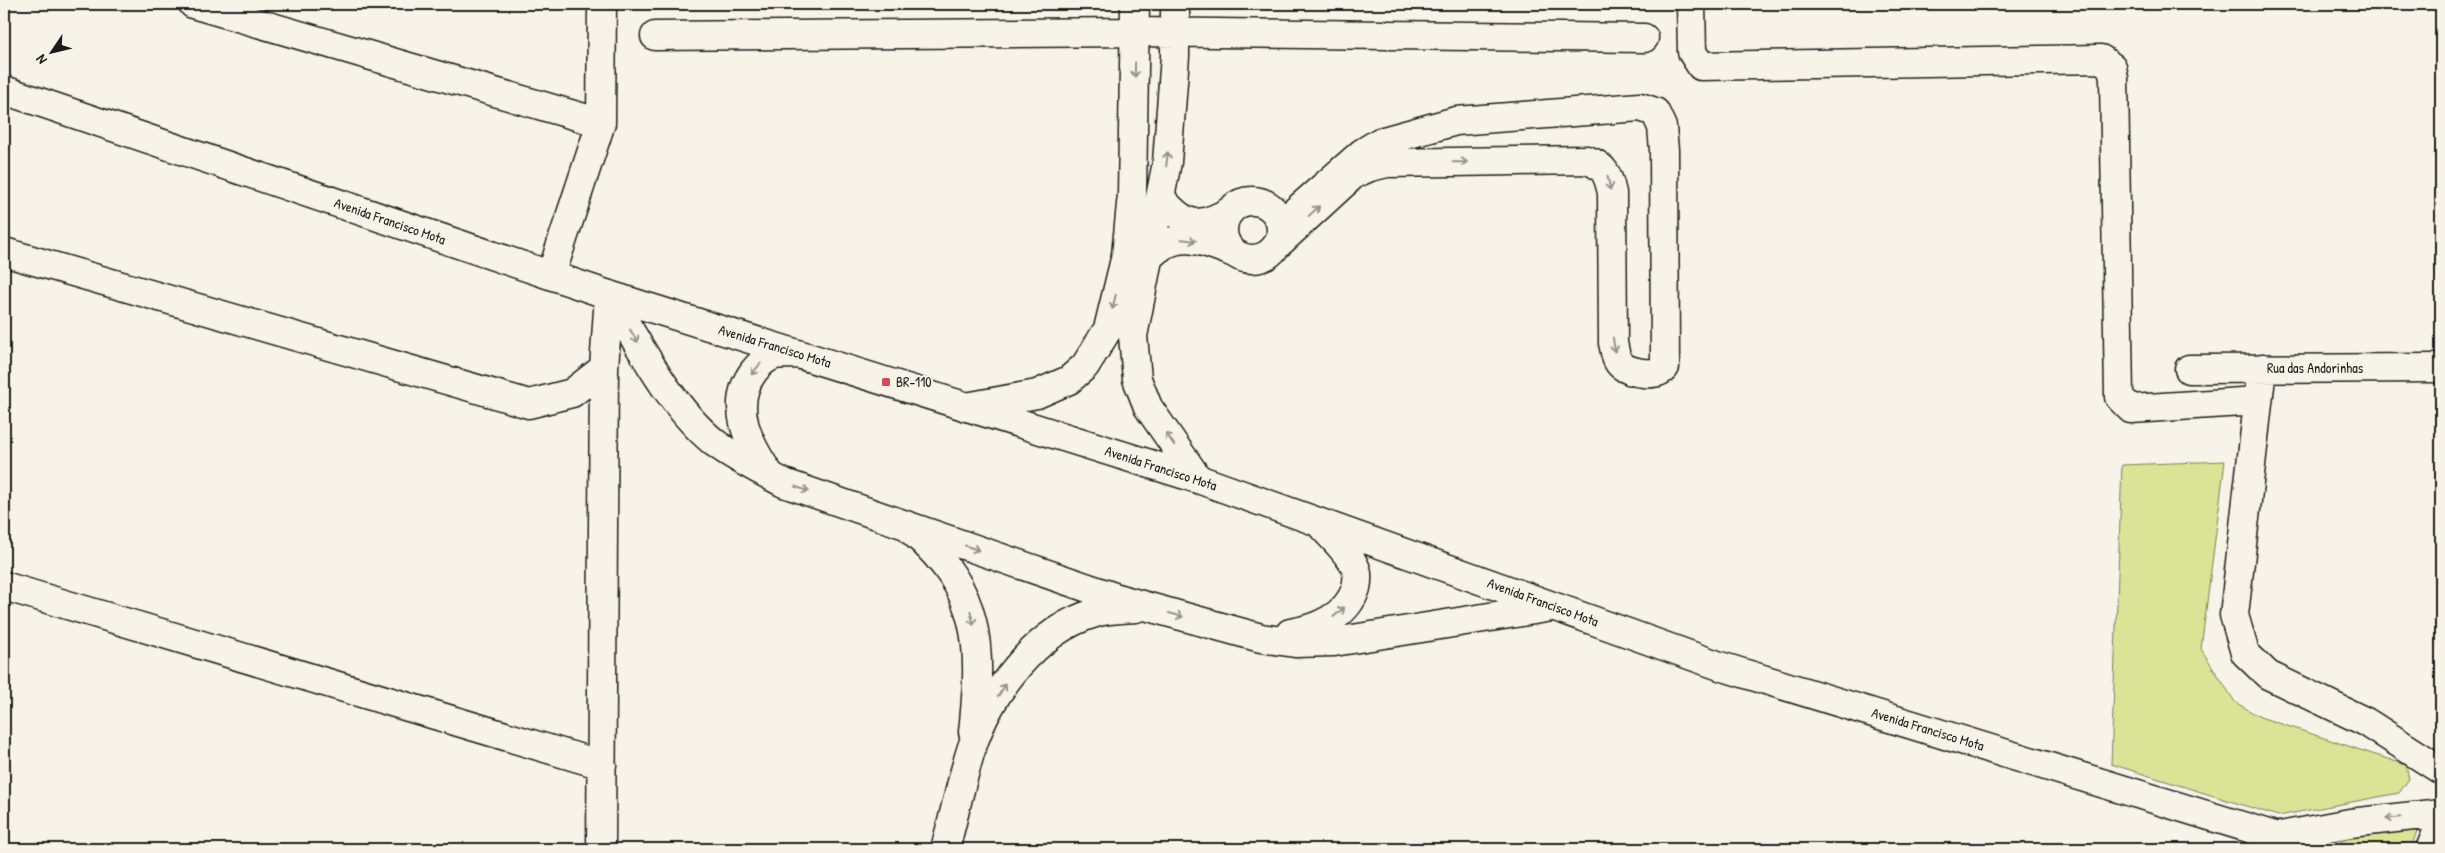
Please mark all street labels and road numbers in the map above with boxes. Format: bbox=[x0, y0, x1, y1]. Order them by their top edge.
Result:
street label: Avenida Francisco Mota bbox=[332, 193, 449, 249]
street label: Avenida Francisco Mota bbox=[717, 319, 834, 372]
street label: Rua das Andorinhas bbox=[2267, 358, 2363, 377]
street label: Avenida Francisco Mota bbox=[1103, 440, 1220, 495]
street label: Avenida Francisco Mota bbox=[1485, 573, 1602, 631]
street label: Avenida Francisco Mota bbox=[1870, 702, 1987, 755]

